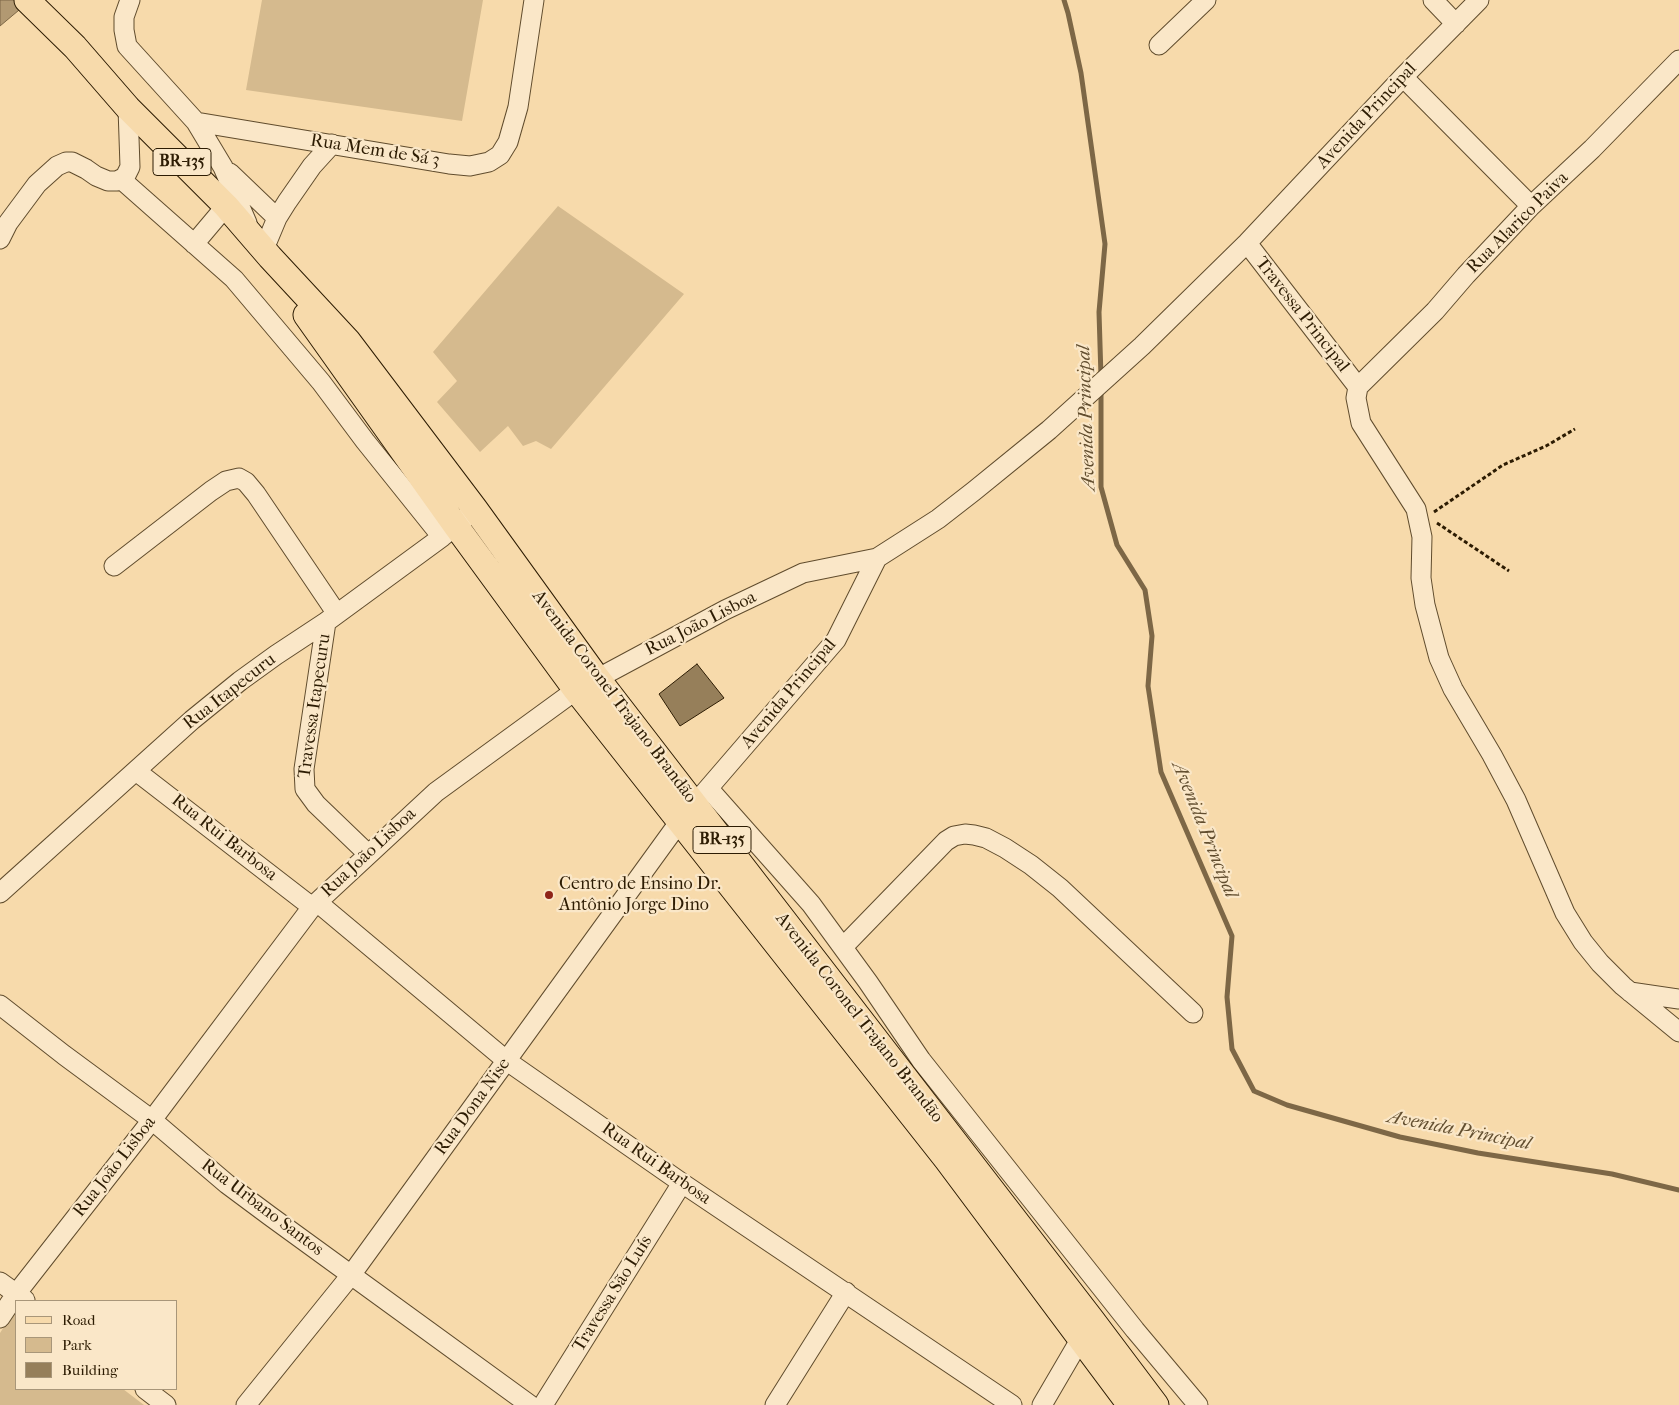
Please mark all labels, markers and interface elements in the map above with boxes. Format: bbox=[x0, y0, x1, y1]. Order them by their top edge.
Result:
street label: Avenida Principal bbox=[1312, 59, 1422, 173]
street label: Rua Mem de Sá 3 bbox=[309, 130, 441, 172]
road number: BR-135 bbox=[153, 148, 211, 176]
street label: Rua Alarico Paiva bbox=[1463, 168, 1573, 278]
street label: Travessa Principal bbox=[1250, 253, 1354, 377]
water label: Avenida Principal bbox=[1073, 345, 1101, 491]
street label: Avenida Coronel Trajano Brandão bbox=[527, 586, 701, 808]
street label: Rua João Lisboa bbox=[642, 587, 760, 661]
street label: Travessa Itapecuru bbox=[294, 632, 336, 780]
street label: Avenida Principal bbox=[737, 635, 841, 753]
street label: Rua Itapecuru bbox=[179, 649, 281, 735]
water label: Avenida Principal bbox=[1166, 759, 1242, 901]
street label: Rua Rui Barbosa bbox=[167, 790, 281, 886]
street label: Rua João Lisboa bbox=[317, 804, 421, 902]
road number: BR-135 bbox=[693, 826, 751, 854]
place label: Centro de Ensino Dr. Antônio Jorge Dino bbox=[559, 874, 721, 916]
marker: Centro de Ensino Dr. Antônio Jorge Dino bbox=[543, 889, 555, 901]
street label: Avenida Coronel Trajano Brandão bbox=[770, 909, 948, 1127]
street label: Rua Dona Nise bbox=[431, 1054, 515, 1160]
water label: Avenida Principal bbox=[1386, 1106, 1532, 1156]
street label: Rua João Lisboa bbox=[69, 1112, 161, 1222]
street label: Rua Rui Barbosa bbox=[597, 1118, 715, 1210]
street label: Rua Urbano Santos bbox=[196, 1155, 328, 1261]
street label: Travessa São Luís bbox=[569, 1232, 657, 1356]
legend bbox=[15, 1300, 178, 1390]
text: Road bbox=[62, 1311, 95, 1329]
text: Park bbox=[62, 1336, 92, 1354]
text: Building bbox=[62, 1361, 118, 1379]

